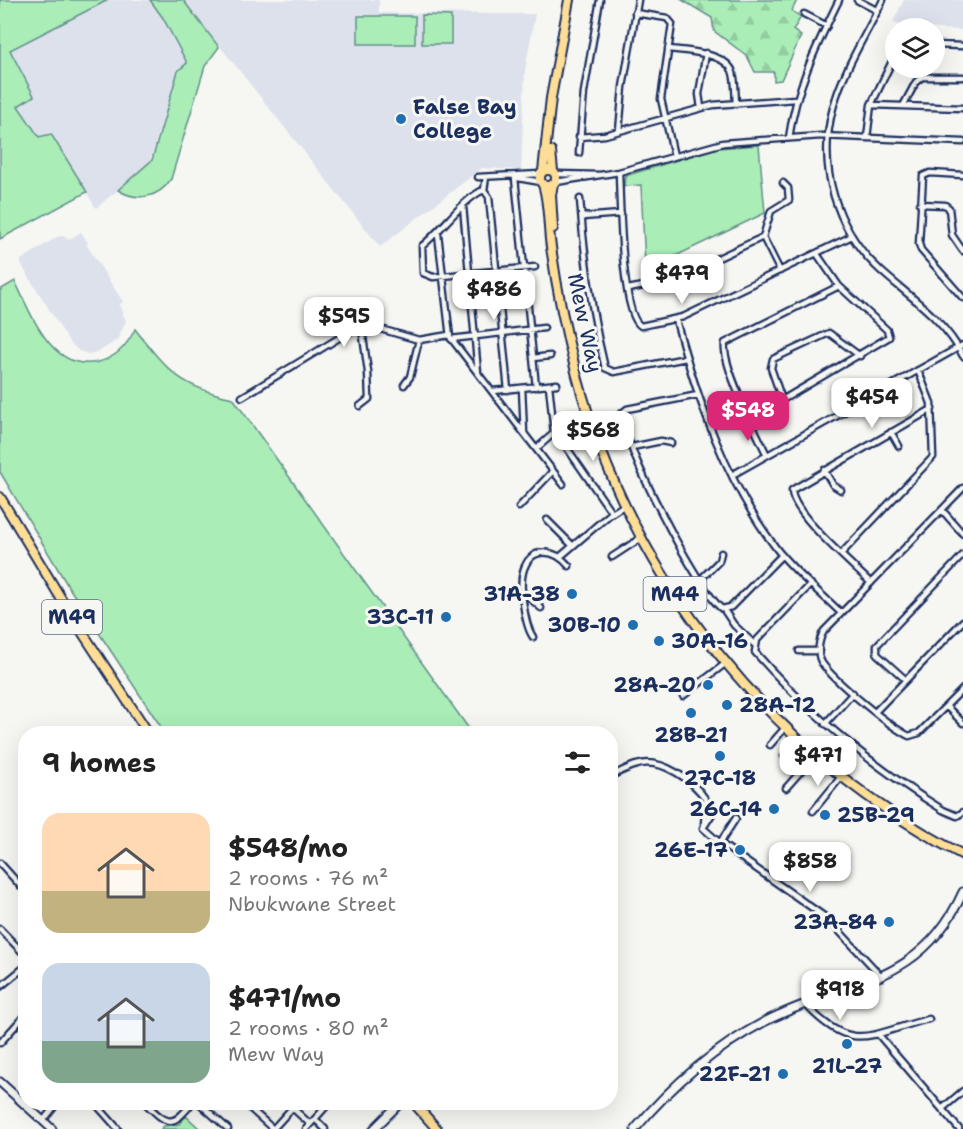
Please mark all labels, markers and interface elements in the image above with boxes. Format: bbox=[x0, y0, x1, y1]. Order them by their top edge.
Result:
map controls bbox=[885, 18, 945, 78]
button: layers bbox=[885, 18, 945, 78]
place label: False Bay College bbox=[413, 93, 517, 145]
marker: False Bay College bbox=[394, 112, 408, 126]
pin: $479 bbox=[646, 254, 718, 305]
text: $479 bbox=[655, 260, 709, 286]
pin: $486 bbox=[458, 270, 530, 321]
street label: Mew Way bbox=[561, 271, 609, 375]
text: $486 bbox=[466, 276, 522, 302]
pin: $595 bbox=[308, 297, 380, 348]
text: $595 bbox=[318, 303, 370, 329]
pin: $454 bbox=[836, 378, 908, 429]
text: $454 bbox=[845, 384, 899, 410]
pin: $548 bbox=[712, 391, 784, 442]
text: $548 bbox=[721, 397, 775, 423]
pin: $568 bbox=[557, 411, 629, 462]
text: $568 bbox=[566, 417, 620, 443]
road number: M44 bbox=[644, 577, 706, 611]
place label: 31A-38 bbox=[483, 580, 560, 608]
marker: 31A-38 bbox=[565, 587, 579, 601]
road number: M49 bbox=[42, 600, 102, 634]
place label: 33C-11 bbox=[367, 603, 434, 631]
marker: 33C-11 bbox=[439, 610, 453, 624]
place label: 30B-10 bbox=[547, 611, 621, 639]
marker: 30B-10 bbox=[626, 618, 640, 632]
place label: 30A-16 bbox=[671, 627, 748, 655]
marker: 30A-16 bbox=[652, 634, 666, 648]
place label: 28A-20 bbox=[613, 671, 696, 699]
marker: 28A-20 bbox=[701, 678, 715, 692]
place label: 28A-12 bbox=[739, 691, 816, 719]
marker: 28A-12 bbox=[720, 698, 734, 712]
marker: 28B-21 bbox=[684, 706, 698, 720]
place label: 28B-21 bbox=[654, 721, 728, 749]
pin: $471 bbox=[782, 736, 854, 787]
text: $471 bbox=[793, 742, 843, 768]
text: 9 homes bbox=[42, 745, 156, 780]
icon: filters bbox=[561, 746, 594, 779]
marker: 27C-18 bbox=[713, 749, 727, 763]
place label: 27C-18 bbox=[684, 764, 756, 792]
place label: 26C-14 bbox=[689, 795, 762, 823]
place label: 25B-29 bbox=[837, 801, 915, 829]
marker: 26C-14 bbox=[767, 802, 781, 816]
marker: 25B-29 bbox=[818, 808, 832, 822]
text: $548/mo bbox=[228, 830, 348, 865]
place label: 26E-17 bbox=[654, 836, 728, 864]
icon: home bbox=[90, 837, 162, 909]
pin: $858 bbox=[774, 842, 846, 893]
marker: 26E-17 bbox=[733, 843, 747, 857]
text: $858 bbox=[783, 848, 837, 874]
text: 2 rooms · 76 m² bbox=[228, 865, 388, 891]
text: Nbukwane Street bbox=[228, 891, 396, 917]
place label: 23A-84 bbox=[793, 908, 877, 936]
marker: 23A-84 bbox=[882, 915, 896, 929]
pin: $918 bbox=[804, 970, 876, 1021]
text: $918 bbox=[815, 976, 865, 1002]
text: $471/mo bbox=[228, 980, 341, 1015]
icon: home bbox=[90, 987, 162, 1059]
text: 2 rooms · 80 m² bbox=[228, 1015, 389, 1041]
marker: 21L-27 bbox=[840, 1037, 854, 1051]
text: Mew Way bbox=[228, 1041, 324, 1067]
place label: 21L-27 bbox=[812, 1052, 883, 1080]
place label: 22F-21 bbox=[699, 1060, 771, 1088]
marker: 22F-21 bbox=[776, 1067, 790, 1081]

